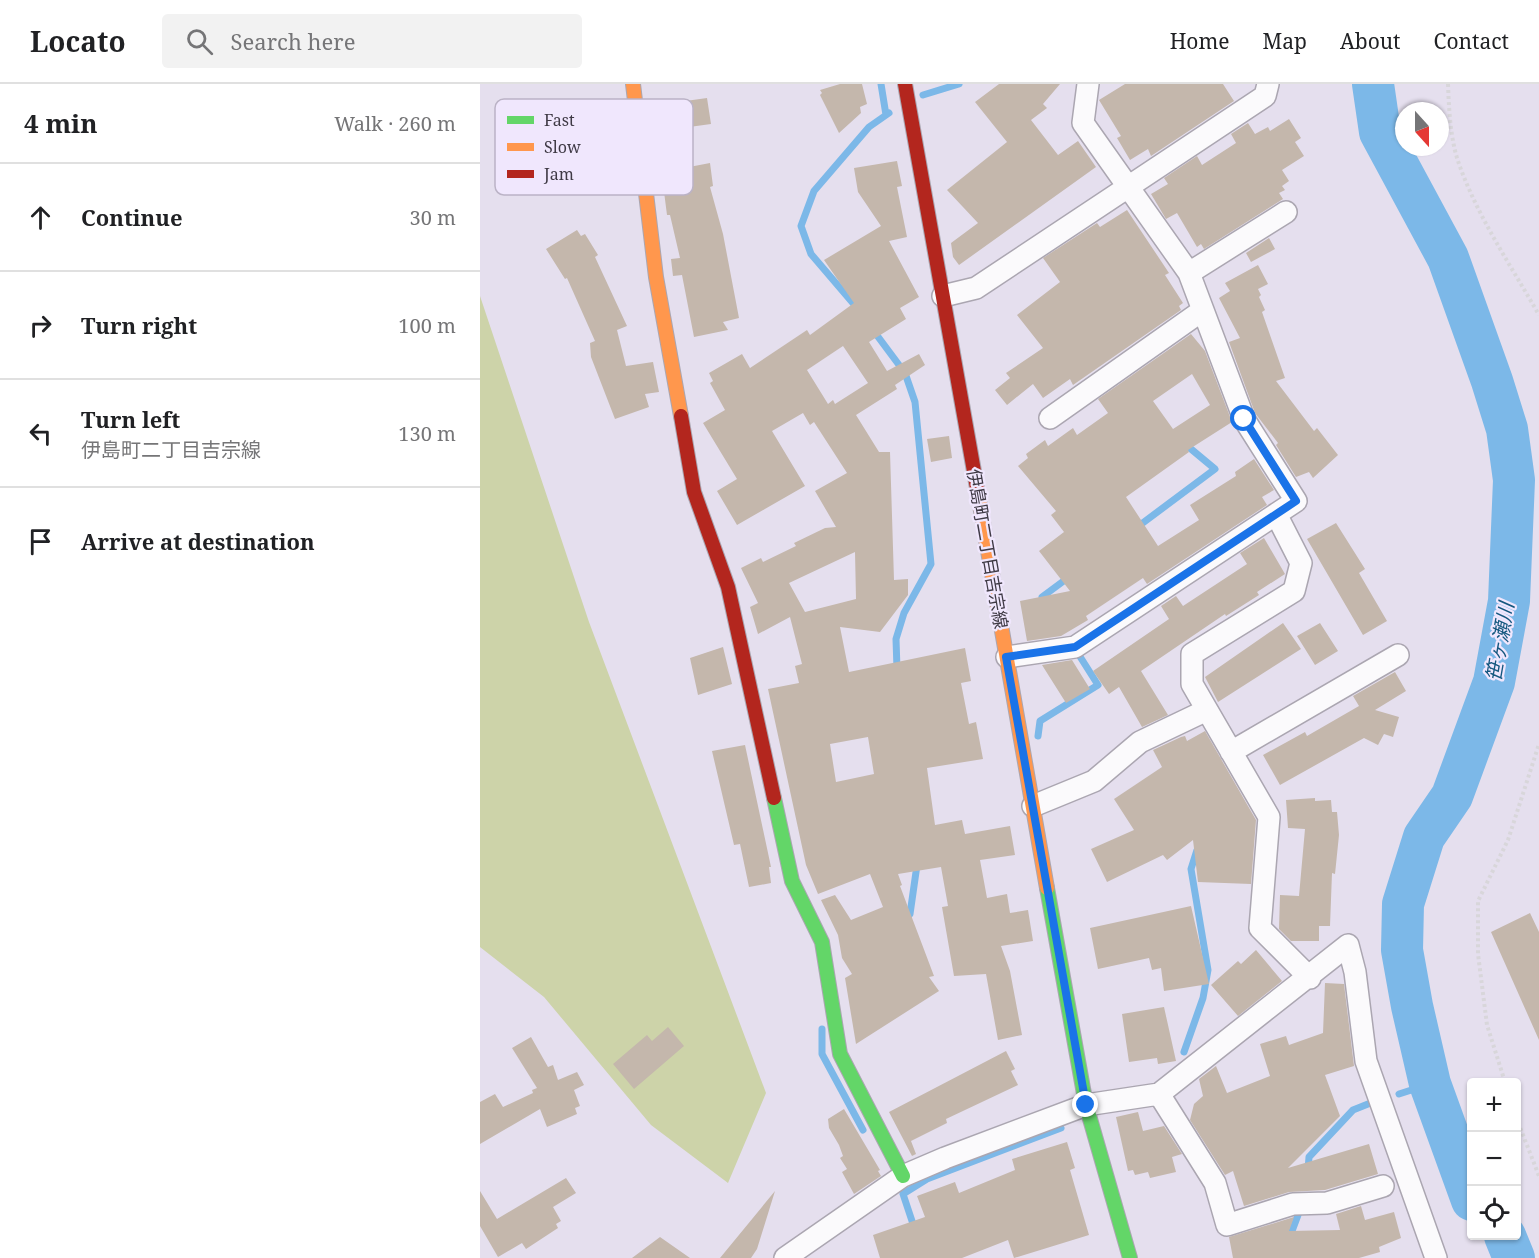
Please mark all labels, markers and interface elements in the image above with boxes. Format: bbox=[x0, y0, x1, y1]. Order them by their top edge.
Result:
search box bbox=[162, 14, 582, 68]
text: Locato bbox=[30, 22, 126, 60]
icon: search bbox=[183, 25, 216, 58]
text: Search here bbox=[231, 26, 355, 56]
text: Home bbox=[1170, 27, 1230, 55]
text: Map bbox=[1263, 27, 1307, 55]
text: About bbox=[1340, 27, 1401, 55]
text: Contact bbox=[1434, 27, 1509, 55]
legend bbox=[495, 99, 693, 195]
north arrow bbox=[1395, 102, 1449, 156]
text: 4 min bbox=[24, 105, 98, 141]
text: Fast bbox=[544, 109, 575, 131]
text: Walk · 260 m bbox=[334, 110, 456, 137]
text: Slow bbox=[544, 136, 581, 158]
text: Jam bbox=[543, 163, 574, 185]
icon: ahead bbox=[24, 201, 57, 234]
text: Continue bbox=[81, 202, 183, 232]
text: 30 m bbox=[410, 204, 456, 231]
icon: right bbox=[24, 309, 57, 342]
text: Turn right bbox=[81, 310, 197, 340]
text: 100 m bbox=[398, 312, 456, 339]
text: Turn left bbox=[81, 404, 180, 434]
route start bbox=[1230, 405, 1256, 431]
icon: left bbox=[24, 417, 57, 450]
text: 130 m bbox=[398, 420, 456, 447]
text: 伊島町二丁目吉宗線 bbox=[81, 436, 261, 463]
street label: 伊島町二丁目吉宗線 bbox=[962, 467, 1014, 631]
icon: arrive bbox=[24, 525, 57, 558]
text: Arrive at destination bbox=[81, 526, 315, 556]
water label: 笹ヶ瀬川 bbox=[1479, 598, 1520, 684]
map controls bbox=[1467, 1078, 1521, 1240]
button: + bbox=[1467, 1078, 1521, 1132]
route end bbox=[1072, 1091, 1098, 1117]
button: − bbox=[1467, 1132, 1521, 1186]
button: locate bbox=[1467, 1186, 1521, 1240]

